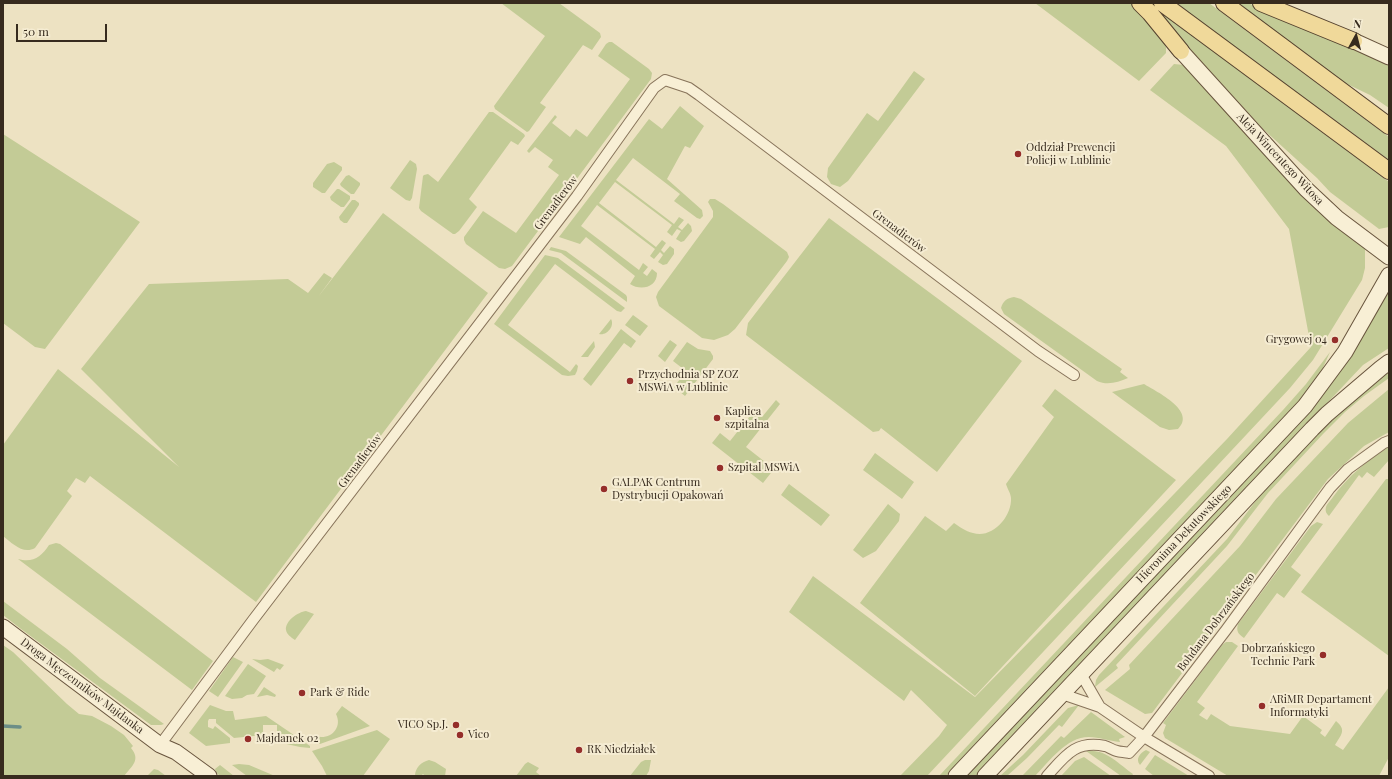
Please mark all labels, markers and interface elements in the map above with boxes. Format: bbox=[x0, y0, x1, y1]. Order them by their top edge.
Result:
scale bar bbox=[18, 16, 109, 42]
north arrow bbox=[1336, 16, 1376, 56]
text: N bbox=[1353, 16, 1362, 32]
text: 50 m bbox=[23, 23, 49, 39]
street label: Aleja Wincentego Witosa bbox=[1234, 110, 1326, 208]
place label: Oddział Prewencji Policji w Lublinie bbox=[1026, 141, 1115, 167]
marker: Oddział Prewencji Policji w Lublinie bbox=[1013, 149, 1023, 159]
street label: Grenadierów bbox=[531, 173, 581, 233]
street label: Grenadierów bbox=[869, 206, 929, 256]
place label: Grygowej 04 bbox=[1266, 333, 1327, 347]
marker: Grygowej 04 bbox=[1330, 335, 1340, 345]
place label: Przychodnia SP ZOZ MSWiA w Lublinie bbox=[638, 368, 739, 394]
marker: Przychodnia SP ZOZ MSWiA w Lublinie bbox=[625, 376, 635, 386]
place label: Kaplica szpitalna bbox=[725, 405, 769, 431]
marker: Kaplica szpitalna bbox=[712, 413, 722, 423]
street label: Grenadierów bbox=[335, 431, 385, 491]
place label: Szpital MSWiA bbox=[728, 461, 799, 475]
marker: Szpital MSWiA bbox=[715, 463, 725, 473]
place label: GALPAK Centrum Dystrybucji Opakowań bbox=[612, 476, 724, 502]
street label: Hieronima Dekutowskiego bbox=[1134, 482, 1234, 586]
marker: GALPAK Centrum Dystrybucji Opakowań bbox=[599, 484, 609, 494]
street label: Bohdana Dobrzańskiego bbox=[1175, 570, 1257, 674]
street label: Droga Męczenników Majdanka bbox=[18, 635, 146, 737]
place label: Dobrzańskiego Technic Park bbox=[1241, 642, 1315, 668]
marker: Dobrzańskiego Technic Park bbox=[1318, 650, 1328, 660]
place label: Park & Ride bbox=[310, 686, 370, 700]
marker: Park & Ride bbox=[297, 688, 307, 698]
place label: ARiMR Departament Informatyki bbox=[1270, 693, 1372, 719]
marker: ARiMR Departament Informatyki bbox=[1257, 701, 1267, 711]
place label: VICO Sp.J. bbox=[398, 718, 448, 732]
marker: VICO Sp.J. bbox=[451, 720, 461, 730]
place label: Vico bbox=[468, 728, 489, 742]
marker: Vico bbox=[455, 730, 465, 740]
place label: Majdanek 02 bbox=[256, 732, 319, 746]
marker: Majdanek 02 bbox=[243, 734, 253, 744]
place label: RK Niedziałek bbox=[587, 743, 655, 757]
marker: RK Niedziałek bbox=[574, 745, 584, 755]

